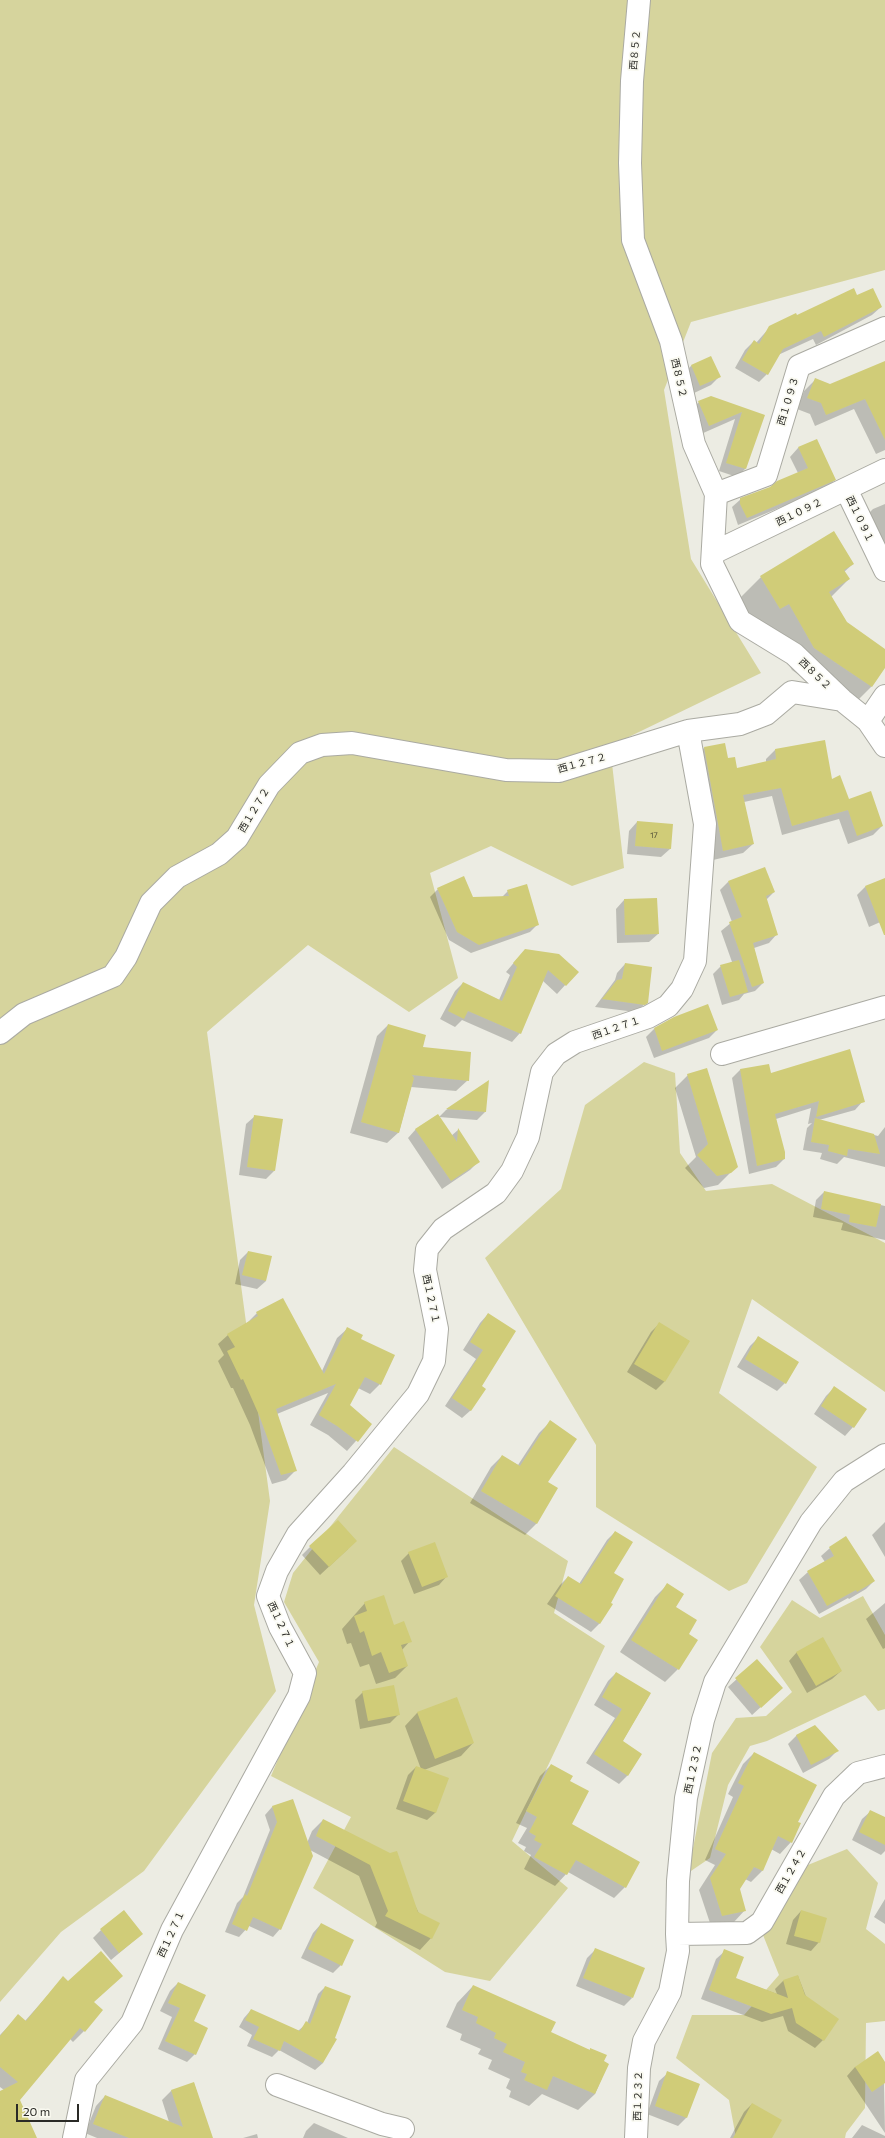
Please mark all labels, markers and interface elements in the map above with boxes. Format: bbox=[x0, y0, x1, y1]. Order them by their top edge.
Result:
street label: 西８５２ bbox=[627, 30, 643, 70]
street label: 西８５２ bbox=[669, 357, 689, 399]
street label: 西１０９３ bbox=[775, 375, 801, 427]
street label: 西１０９１ bbox=[844, 494, 876, 544]
street label: 西１０９２ bbox=[774, 496, 824, 528]
street label: 西８５２ bbox=[796, 656, 834, 692]
street label: 西１２７２ bbox=[556, 751, 608, 775]
street label: 西１２７２ bbox=[236, 785, 272, 835]
house number: 17 bbox=[650, 830, 658, 840]
street label: 西１２７１ bbox=[590, 1014, 642, 1042]
street label: 西１２７１ bbox=[420, 1273, 442, 1325]
street label: 西１２７１ bbox=[265, 1600, 297, 1650]
street label: 西１２３２ bbox=[682, 1743, 704, 1795]
street label: 西１２４２ bbox=[773, 1846, 809, 1896]
street label: 西１２７１ bbox=[155, 1909, 187, 1959]
street label: 西１２３２ bbox=[631, 2071, 645, 2121]
scale bar bbox=[18, 2096, 81, 2122]
text: 20 m bbox=[23, 2104, 50, 2118]

